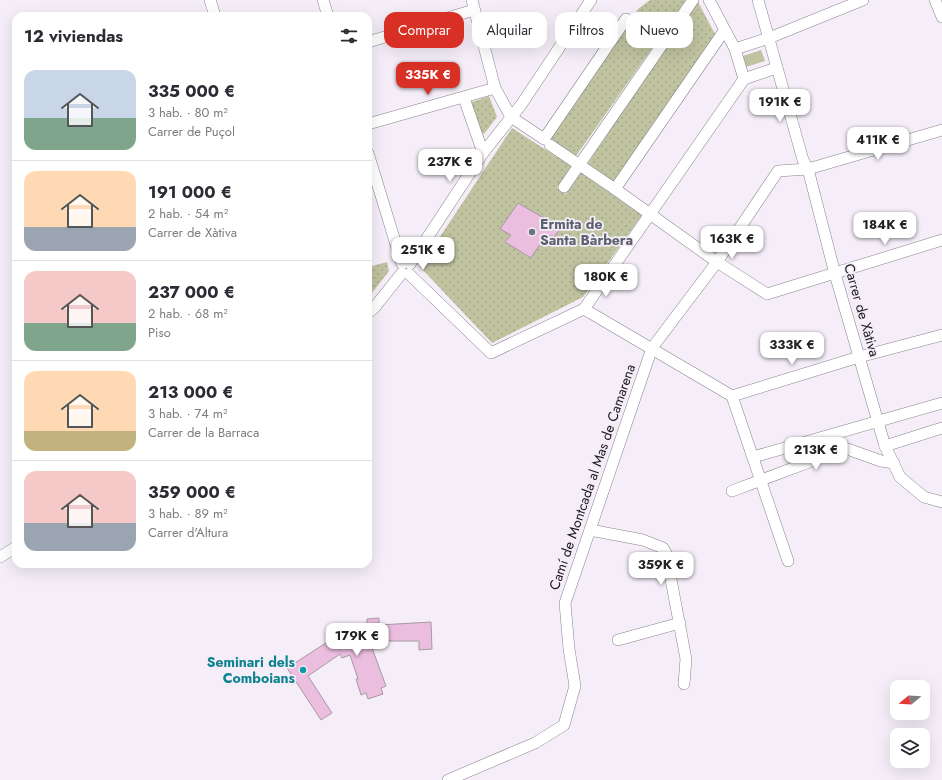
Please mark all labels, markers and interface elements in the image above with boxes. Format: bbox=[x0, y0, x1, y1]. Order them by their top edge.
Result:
chip: Comprar bbox=[384, 12, 464, 48]
chip: Alquilar bbox=[472, 12, 547, 48]
chip: Filtros bbox=[555, 12, 618, 48]
chip: Nuevo bbox=[626, 12, 693, 48]
text: 12 viviendas bbox=[24, 24, 123, 48]
icon: filters bbox=[338, 25, 360, 47]
pin: 335K € bbox=[395, 62, 461, 96]
text: 335K € bbox=[405, 65, 451, 84]
text: 335 000 € bbox=[148, 79, 235, 103]
icon: home bbox=[56, 86, 104, 134]
pin: 191K € bbox=[747, 89, 813, 123]
text: 191K € bbox=[758, 92, 802, 111]
text: 3 hab. · 80 m² bbox=[148, 103, 228, 122]
text: Carrer de Puçol bbox=[148, 122, 235, 141]
pin: 411K € bbox=[845, 127, 911, 161]
text: 411K € bbox=[856, 130, 900, 149]
pin: 237K € bbox=[417, 149, 483, 183]
text: 237K € bbox=[427, 152, 473, 171]
text: 191 000 € bbox=[148, 180, 232, 204]
icon: home bbox=[56, 187, 104, 235]
text: 2 hab. · 54 m² bbox=[148, 204, 228, 223]
pin: 184K € bbox=[852, 212, 918, 246]
place label: Ermita de Santa Bàrbera bbox=[540, 214, 633, 250]
text: 184K € bbox=[862, 215, 908, 234]
text: Carrer de Xàtiva bbox=[148, 223, 237, 242]
pin: 163K € bbox=[699, 226, 765, 260]
marker: Ermita de Santa Bàrbera bbox=[527, 227, 537, 237]
text: 163K € bbox=[710, 229, 754, 248]
pin: 251K € bbox=[390, 237, 456, 271]
text: 251K € bbox=[400, 240, 446, 259]
street label: Carrer de Xàtiva bbox=[839, 261, 885, 359]
pin: 180K € bbox=[573, 264, 639, 298]
text: 180K € bbox=[584, 267, 628, 286]
text: 237 000 € bbox=[148, 280, 235, 304]
icon: home bbox=[56, 287, 104, 335]
text: 2 hab. · 68 m² bbox=[148, 304, 228, 323]
text: Piso bbox=[148, 323, 171, 342]
pin: 333K € bbox=[759, 332, 825, 366]
text: 333K € bbox=[769, 335, 815, 354]
street label: Camí de Montcada al Mas de Camarena bbox=[544, 361, 640, 593]
text: 213 000 € bbox=[148, 380, 233, 404]
icon: home bbox=[56, 387, 104, 435]
text: 3 hab. · 74 m² bbox=[148, 404, 227, 423]
text: Carrer de la Barraca bbox=[148, 423, 259, 442]
pin: 213K € bbox=[783, 437, 849, 471]
text: 213K € bbox=[794, 440, 838, 459]
text: 359 000 € bbox=[148, 480, 236, 504]
icon: home bbox=[56, 487, 104, 535]
text: 3 hab. · 89 m² bbox=[148, 504, 228, 523]
text: Carrer d'Altura bbox=[148, 523, 228, 542]
pin: 359K € bbox=[628, 552, 694, 586]
text: 359K € bbox=[638, 555, 684, 574]
pin: 179K € bbox=[324, 623, 390, 657]
text: 179K € bbox=[335, 626, 379, 645]
place label: Seminari dels Comboians bbox=[207, 652, 296, 688]
marker: Seminari dels Comboians bbox=[298, 665, 308, 675]
north arrow bbox=[890, 680, 930, 720]
map controls bbox=[890, 680, 930, 768]
button: layers bbox=[890, 728, 930, 768]

